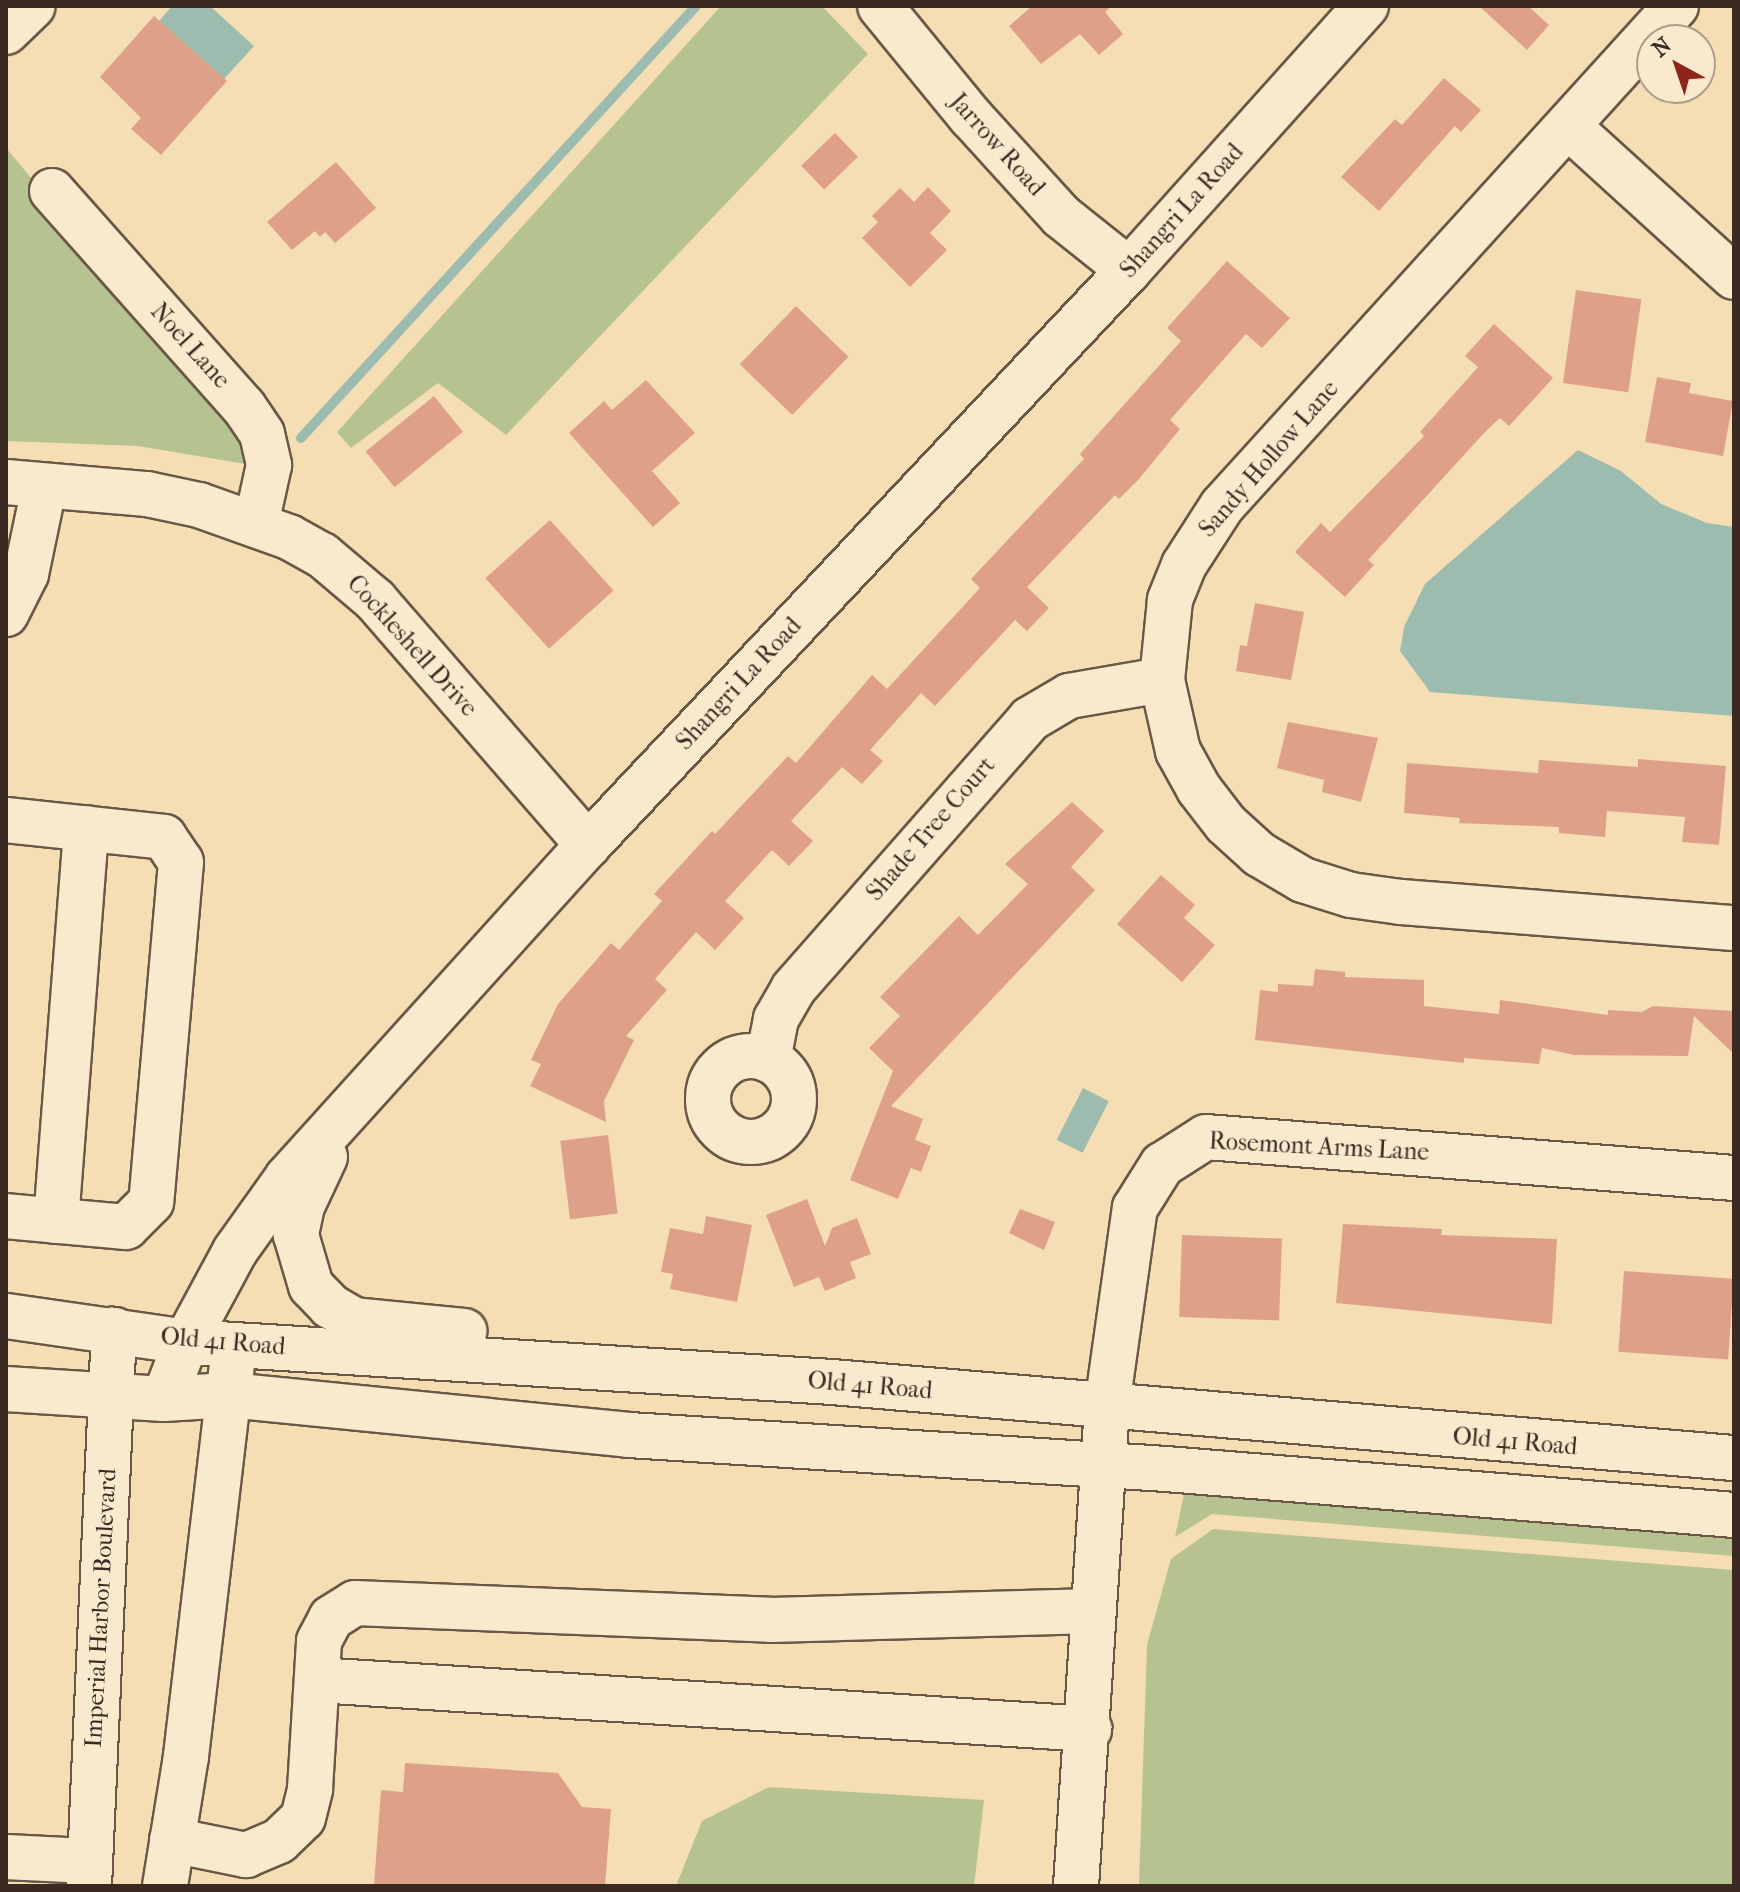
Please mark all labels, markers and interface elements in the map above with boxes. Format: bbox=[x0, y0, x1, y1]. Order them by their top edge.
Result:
north arrow bbox=[1636, 24, 1716, 104]
text: N bbox=[1647, 32, 1677, 62]
street label: Jarrow Road bbox=[943, 88, 1051, 202]
street label: Shangri La Road bbox=[1114, 138, 1250, 284]
street label: Noel Lane bbox=[144, 297, 236, 395]
street label: Sandy Hollow Lane bbox=[1193, 375, 1345, 543]
street label: Cockleshell Drive bbox=[341, 569, 483, 723]
street label: Shangri La Road bbox=[670, 612, 808, 756]
street label: Shade Tree Court bbox=[861, 751, 1001, 907]
street label: Rosemont Arms Lane bbox=[1208, 1127, 1430, 1167]
street label: Old 41 Road bbox=[159, 1322, 287, 1362]
street label: Old 41 Road bbox=[806, 1366, 934, 1406]
street label: Old 41 Road bbox=[1451, 1422, 1579, 1462]
street label: Imperial Harbor Boulevard bbox=[79, 1468, 123, 1748]

